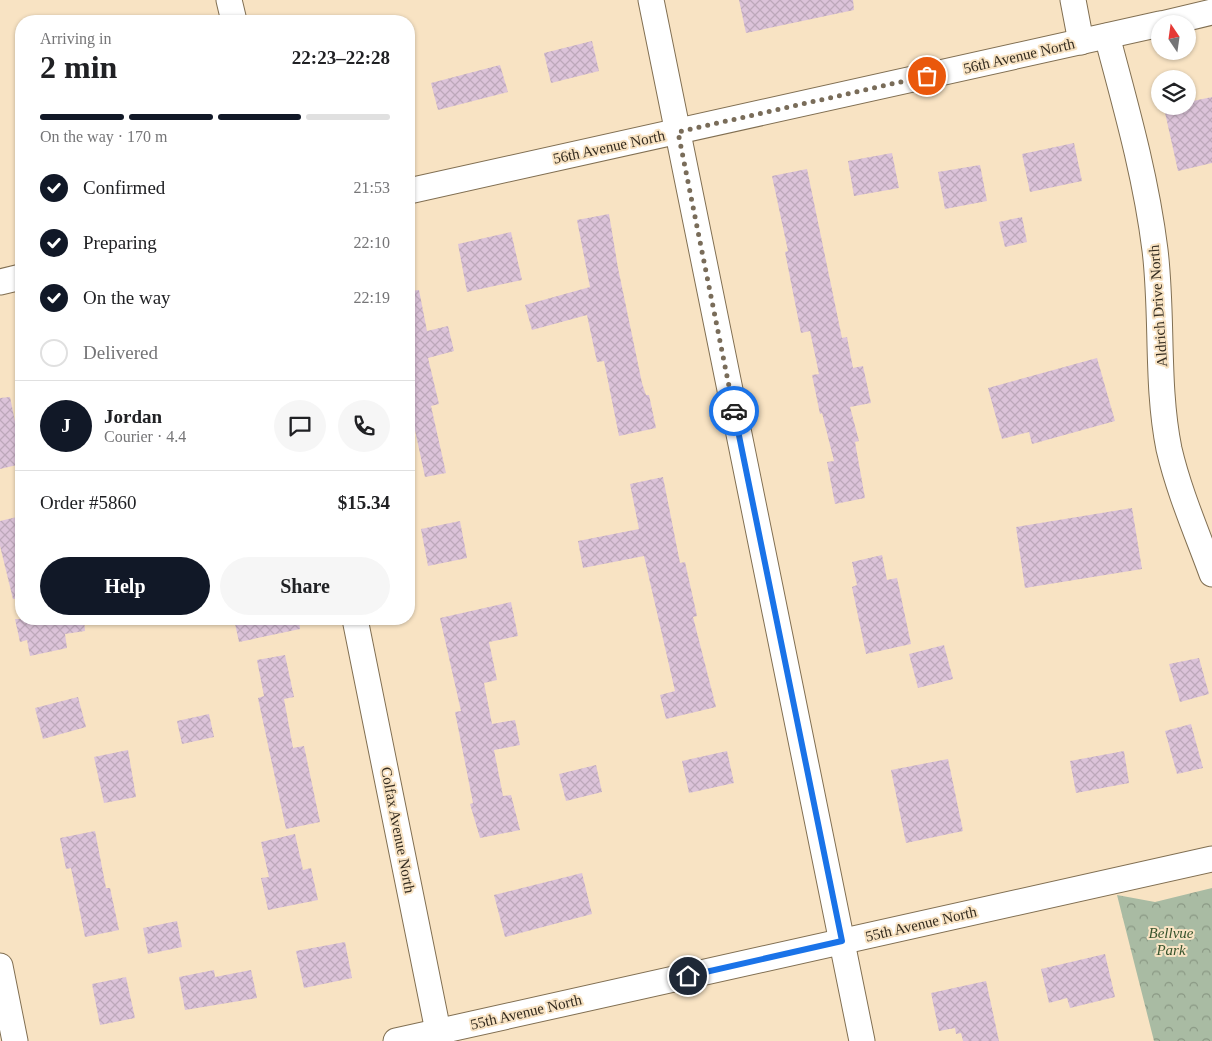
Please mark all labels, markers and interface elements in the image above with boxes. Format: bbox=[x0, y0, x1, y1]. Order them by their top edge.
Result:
north arrow bbox=[1151, 15, 1196, 60]
map controls bbox=[1151, 15, 1196, 115]
text: Arriving in bbox=[40, 30, 112, 47]
street label: 56th Avenue North bbox=[962, 35, 1077, 77]
text: 22:23–22:28 bbox=[292, 47, 390, 68]
text: 2 min bbox=[40, 49, 117, 85]
pin bbox=[906, 55, 948, 97]
icon: bag bbox=[913, 62, 941, 90]
button: layers bbox=[1151, 70, 1196, 115]
street label: 56th Avenue North bbox=[552, 127, 667, 167]
text: On the way · 170 m bbox=[40, 128, 168, 145]
icon: check bbox=[40, 174, 68, 202]
text: Confirmed bbox=[83, 177, 165, 198]
text: 21:53 bbox=[354, 179, 390, 196]
icon: check bbox=[40, 229, 68, 257]
text: Preparing bbox=[83, 232, 157, 253]
text: 22:10 bbox=[354, 234, 390, 251]
street label: Aldrich Drive North bbox=[1146, 244, 1170, 368]
icon: check bbox=[40, 284, 68, 312]
text: On the way bbox=[83, 287, 171, 308]
text: 22:19 bbox=[354, 289, 390, 306]
text: Delivered bbox=[83, 342, 158, 363]
courier bbox=[709, 386, 759, 436]
icon: car bbox=[720, 397, 748, 425]
button: chat bbox=[274, 400, 326, 452]
button: phone bbox=[338, 400, 390, 452]
text: Jordan bbox=[104, 406, 162, 427]
text: J bbox=[61, 415, 71, 436]
text: Courier · 4.4 bbox=[104, 428, 186, 445]
text: Order #5860 bbox=[40, 492, 137, 513]
text: $15.34 bbox=[338, 492, 390, 513]
button: Help bbox=[40, 557, 210, 615]
button: Share bbox=[220, 557, 390, 615]
street label: Colfax Avenue North bbox=[378, 766, 418, 895]
street label: 55th Avenue North bbox=[864, 903, 979, 945]
park label: Bellvue Park bbox=[1149, 925, 1194, 958]
pin bbox=[667, 955, 709, 997]
icon: home bbox=[674, 962, 702, 990]
street label: 55th Avenue North bbox=[469, 991, 584, 1033]

